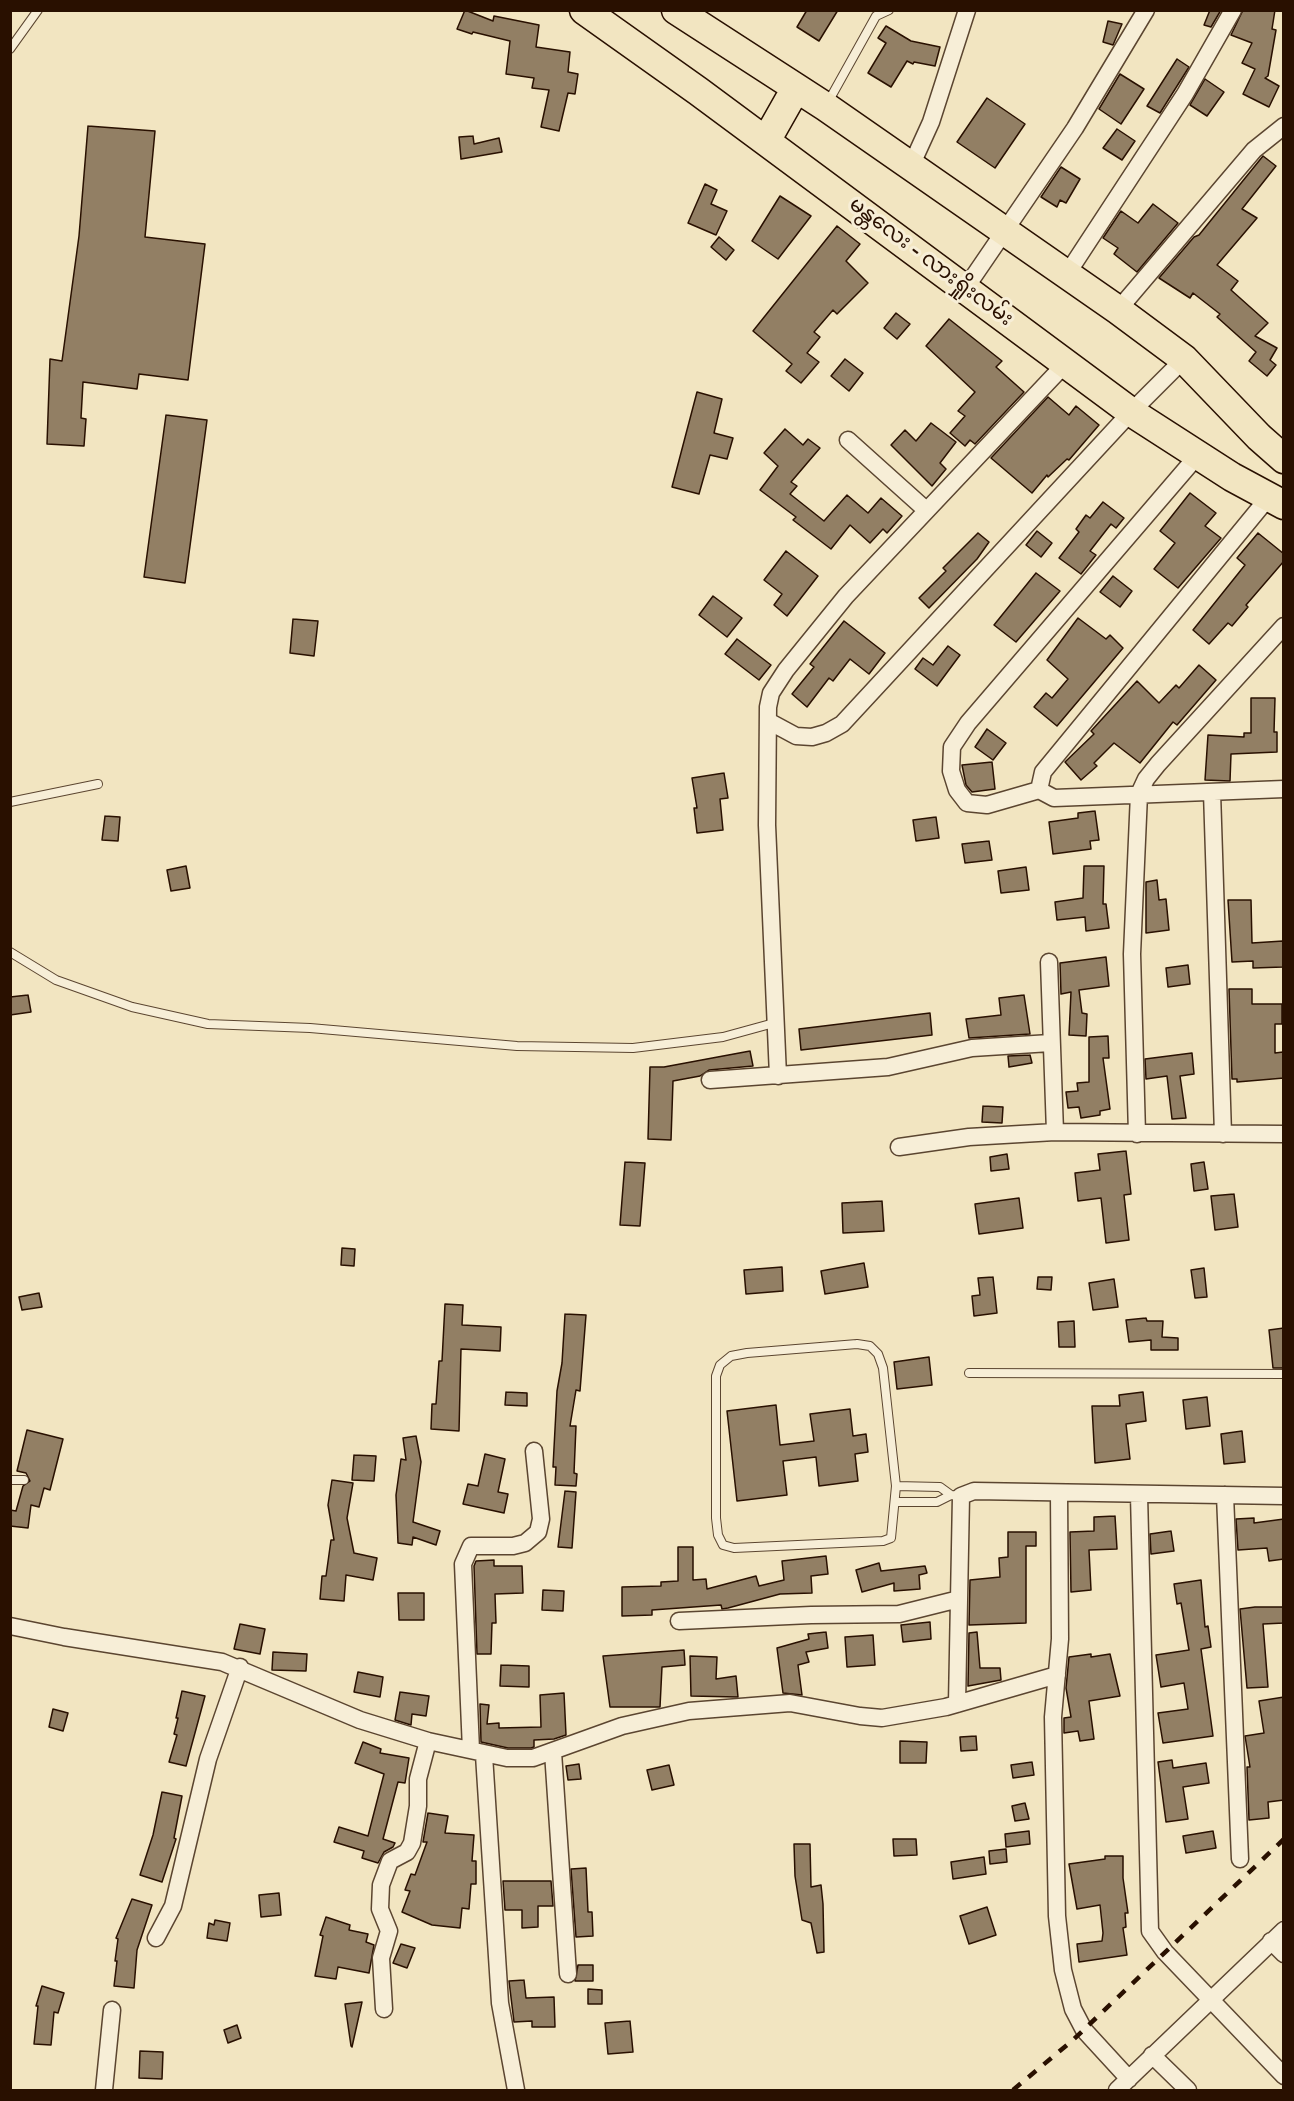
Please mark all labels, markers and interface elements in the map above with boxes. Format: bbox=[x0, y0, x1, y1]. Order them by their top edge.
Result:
street label: မန္တလေး - လားရှိုးလမ်း bbox=[843, 193, 1017, 333]

